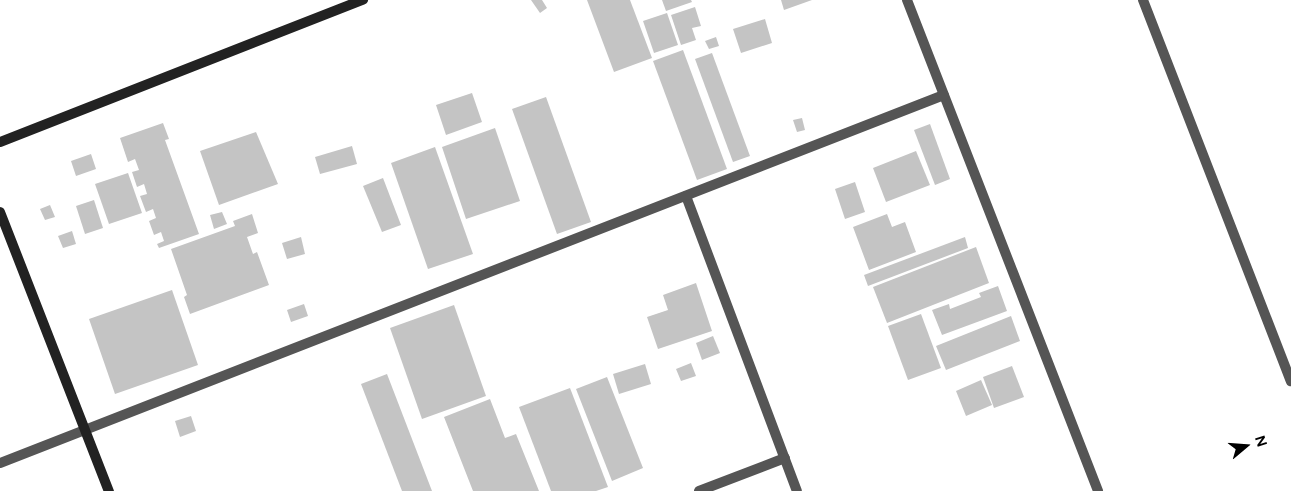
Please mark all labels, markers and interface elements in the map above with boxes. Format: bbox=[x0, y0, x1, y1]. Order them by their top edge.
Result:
north arrow bbox=[1221, 421, 1271, 471]
text: N bbox=[1251, 433, 1270, 449]

